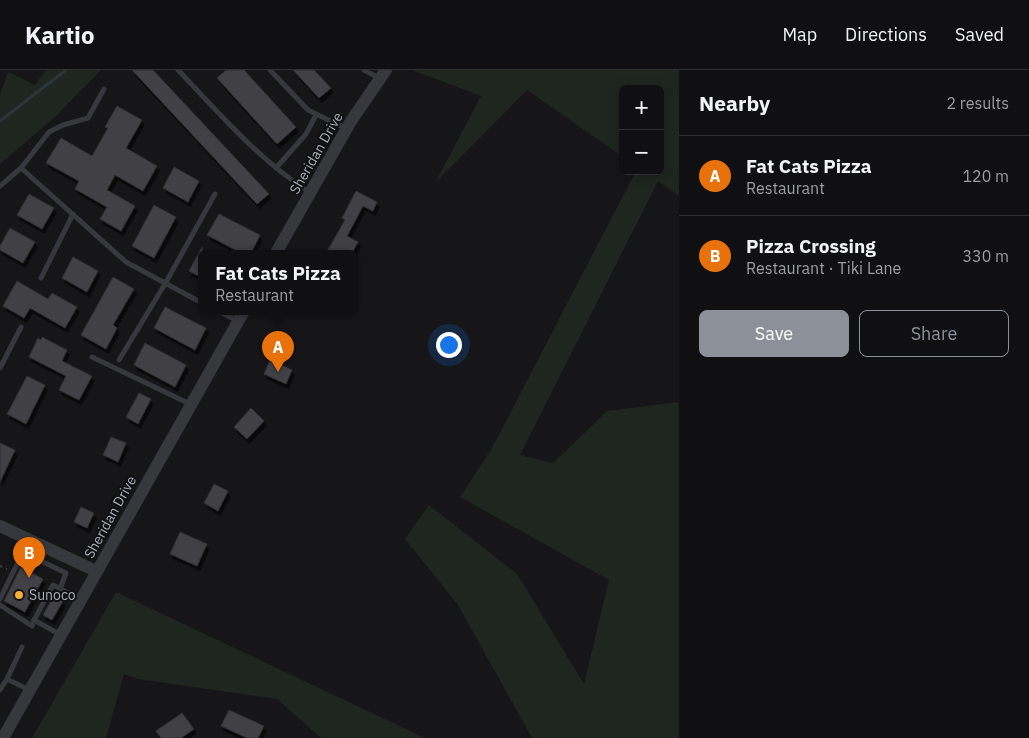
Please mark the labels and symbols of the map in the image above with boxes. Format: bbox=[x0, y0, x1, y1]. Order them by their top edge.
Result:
street label: Sheridan Drive bbox=[285, 109, 347, 197]
pin: A bbox=[262, 331, 294, 372]
your location bbox=[436, 332, 462, 358]
street label: Sheridan Drive bbox=[80, 472, 140, 561]
pin: B bbox=[13, 537, 45, 578]
place label: Sunoco bbox=[29, 586, 76, 604]
marker: Sunoco bbox=[13, 589, 25, 601]

